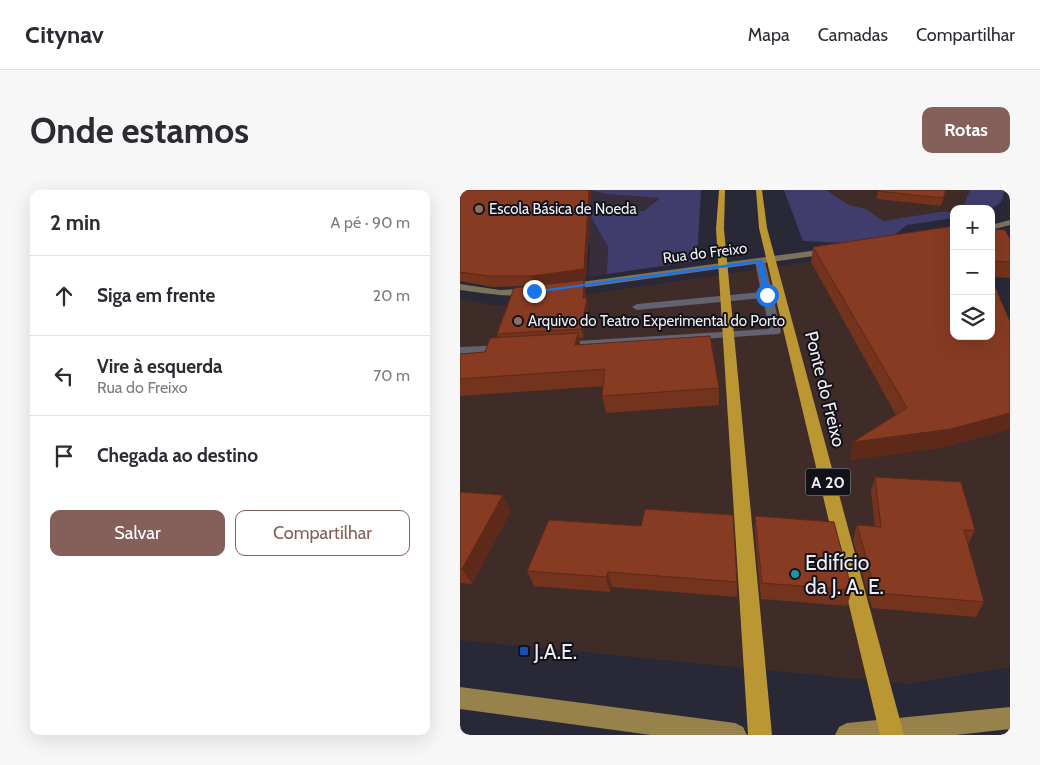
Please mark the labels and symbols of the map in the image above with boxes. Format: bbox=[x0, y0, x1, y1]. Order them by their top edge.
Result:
place label: Escola Básica de Noeda bbox=[489, 200, 637, 218]
marker: Escola Básica de Noeda bbox=[473, 203, 485, 215]
street label: Rua do Freixo bbox=[662, 239, 748, 267]
route end bbox=[523, 280, 546, 303]
route start bbox=[756, 284, 779, 307]
place label: Arquivo do Teatro Experimental do Porto bbox=[528, 312, 785, 330]
marker: Arquivo do Teatro Experimental do Porto bbox=[512, 315, 524, 327]
street label: Ponte do Freixo bbox=[800, 329, 850, 449]
road number: A 20 bbox=[806, 468, 850, 496]
place label: Edifício da J. A. E. bbox=[805, 550, 884, 599]
marker: Edifício da J. A. E. bbox=[789, 568, 801, 580]
place label: J.A.E. bbox=[533, 639, 577, 664]
marker: J.A.E. bbox=[518, 645, 530, 657]

